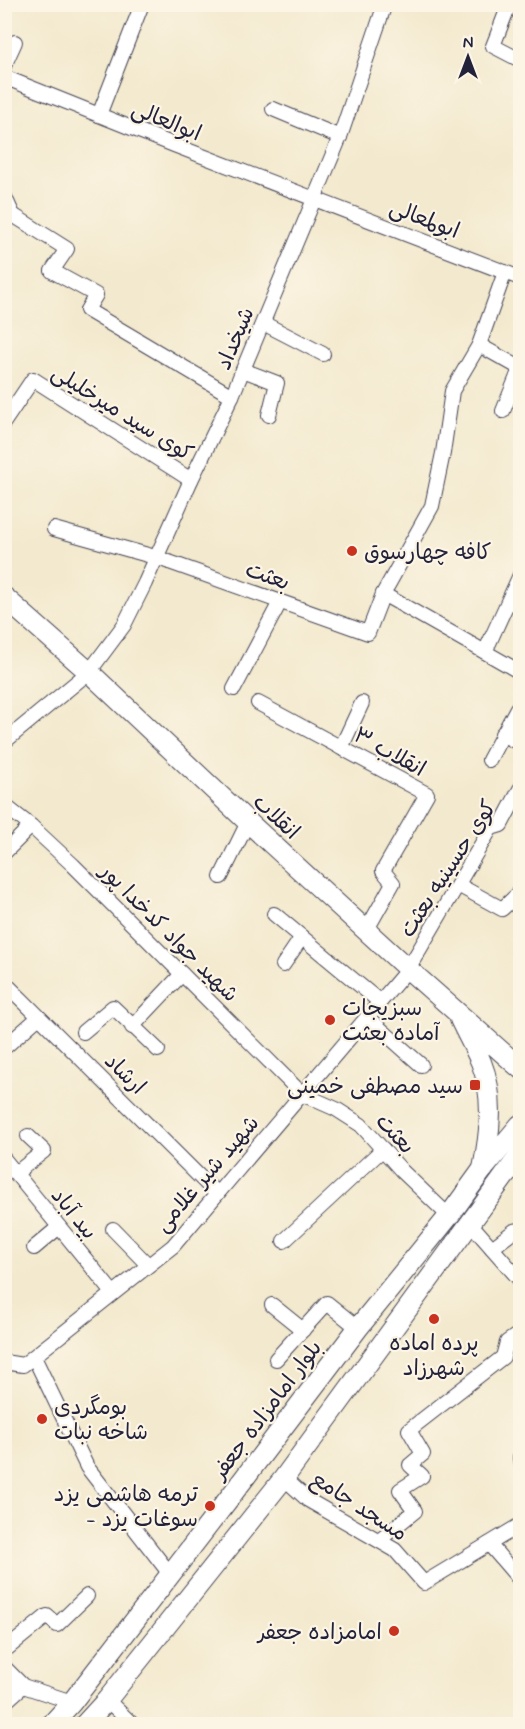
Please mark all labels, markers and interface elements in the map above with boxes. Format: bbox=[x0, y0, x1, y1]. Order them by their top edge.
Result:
north arrow bbox=[438, 27, 498, 87]
text: N bbox=[463, 33, 473, 54]
street label: ابوالعالی bbox=[127, 95, 205, 148]
street label: ابولمعالی bbox=[385, 194, 463, 246]
street label: شیخداد bbox=[210, 303, 261, 374]
street label: کوی سید میرخلیلی bbox=[46, 359, 198, 468]
place label: کافه چهارسوق bbox=[364, 539, 491, 567]
marker: کافه چهارسوق bbox=[345, 544, 359, 558]
street label: بعثت bbox=[241, 556, 293, 598]
street label: انقلاب ۳ bbox=[348, 722, 430, 784]
street label: انقلاب bbox=[246, 789, 305, 846]
street label: کوی حسینیه بعثت bbox=[394, 795, 504, 943]
street label: شهید جواد کدخدا پور bbox=[92, 857, 244, 1009]
place label: سبزیجات آماده بعثت bbox=[342, 995, 441, 1048]
marker: سبزیجات آماده بعثت bbox=[323, 1013, 337, 1027]
street label: ارشاد bbox=[98, 1048, 151, 1101]
place label: سید مصطفی خمینی bbox=[287, 1073, 463, 1101]
marker: سید مصطفی خمینی bbox=[468, 1078, 482, 1092]
street label: بعثت bbox=[369, 1108, 420, 1161]
street label: شهید شیر غلامی bbox=[149, 1110, 266, 1238]
street label: بید آباد bbox=[44, 1183, 103, 1246]
marker: پرده اماده شهرزاد bbox=[427, 1312, 441, 1326]
place label: پرده اماده شهرزاد bbox=[389, 1330, 479, 1383]
street label: بلوار امامزاده جعفر bbox=[205, 1335, 329, 1487]
place label: بومگردی شاخه نبات bbox=[54, 1394, 148, 1447]
marker: بومگردی شاخه نبات bbox=[35, 1412, 49, 1426]
street label: مسجد جامع bbox=[305, 1465, 412, 1549]
place label: ترمه هاشمی یزد - سوغات یزد bbox=[54, 1481, 199, 1534]
marker: ترمه هاشمی یزد - سوغات یزد bbox=[203, 1499, 217, 1513]
place label: امامزاده جعفر bbox=[256, 1619, 382, 1647]
marker: امامزاده جعفر bbox=[387, 1624, 401, 1638]

